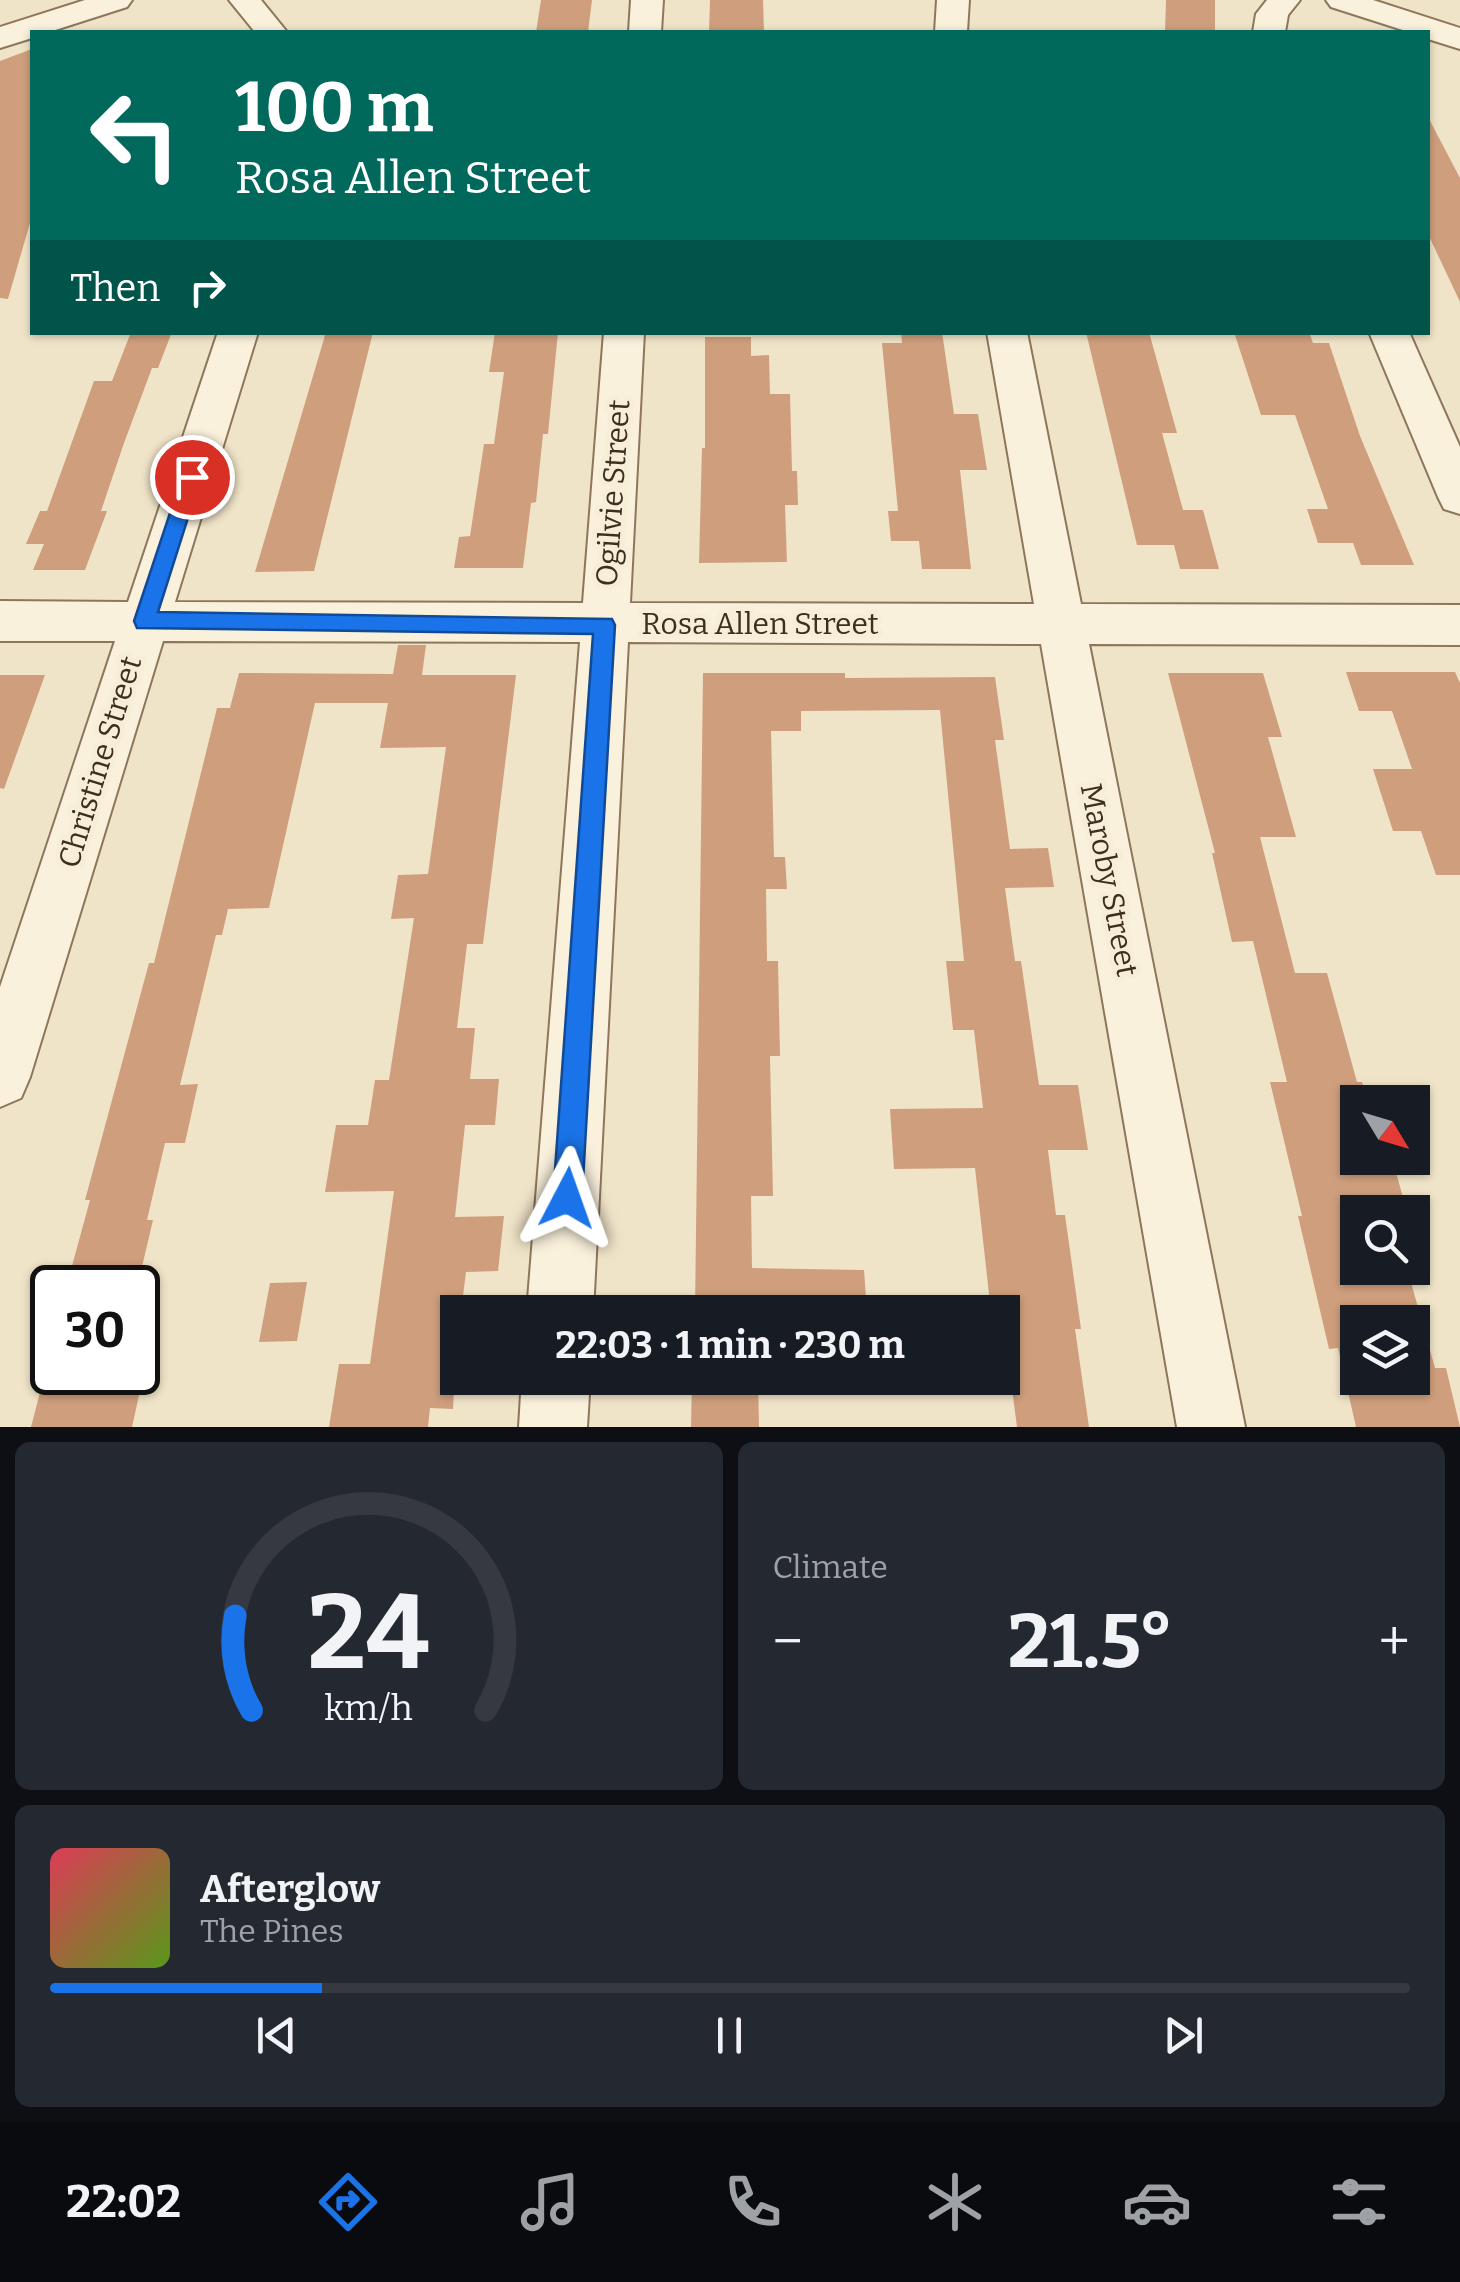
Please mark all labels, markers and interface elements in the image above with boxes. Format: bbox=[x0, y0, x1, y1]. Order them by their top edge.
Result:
text: 100 m bbox=[235, 66, 434, 150]
icon: left bbox=[70, 70, 200, 200]
text: Rosa Allen Street bbox=[235, 151, 591, 205]
icon: right bbox=[180, 260, 235, 315]
text: Then bbox=[70, 265, 160, 311]
street label: Ogilvie Street bbox=[589, 398, 637, 587]
pin bbox=[150, 435, 235, 520]
icon: arrive bbox=[165, 450, 220, 505]
street label: Rosa Allen Street bbox=[641, 606, 879, 642]
street label: Christine Street bbox=[51, 652, 149, 872]
street label: Maroby Street bbox=[1073, 780, 1145, 980]
north arrow bbox=[1340, 1085, 1430, 1175]
map controls bbox=[1340, 1085, 1430, 1395]
position arrow bbox=[515, 1146, 619, 1250]
button: search bbox=[1340, 1195, 1430, 1285]
speed limit sign: 30 bbox=[30, 1265, 160, 1395]
button: layers bbox=[1340, 1305, 1430, 1395]
text: 22:03 · 1 min · 230 m bbox=[555, 1322, 905, 1368]
text: Climate bbox=[773, 1548, 888, 1586]
text: 24 bbox=[308, 1571, 430, 1696]
text: 21.5° bbox=[1008, 1597, 1174, 1687]
text: − bbox=[773, 1609, 803, 1675]
text: + bbox=[1379, 1609, 1410, 1675]
text: km/h bbox=[325, 1687, 413, 1729]
text: Afterglow bbox=[200, 1866, 380, 1912]
text: The Pines bbox=[200, 1912, 344, 1950]
icon: previous bbox=[249, 2008, 304, 2063]
icon: pause bbox=[702, 2008, 757, 2063]
icon: next bbox=[1156, 2008, 1211, 2063]
icon: directions bbox=[313, 2167, 383, 2237]
icon: music bbox=[515, 2167, 585, 2237]
icon: phone bbox=[718, 2167, 788, 2237]
icon: climate bbox=[920, 2167, 990, 2237]
icon: car bbox=[1122, 2167, 1192, 2237]
icon: filters bbox=[1324, 2167, 1394, 2237]
text: 22:02 bbox=[66, 2175, 181, 2229]

